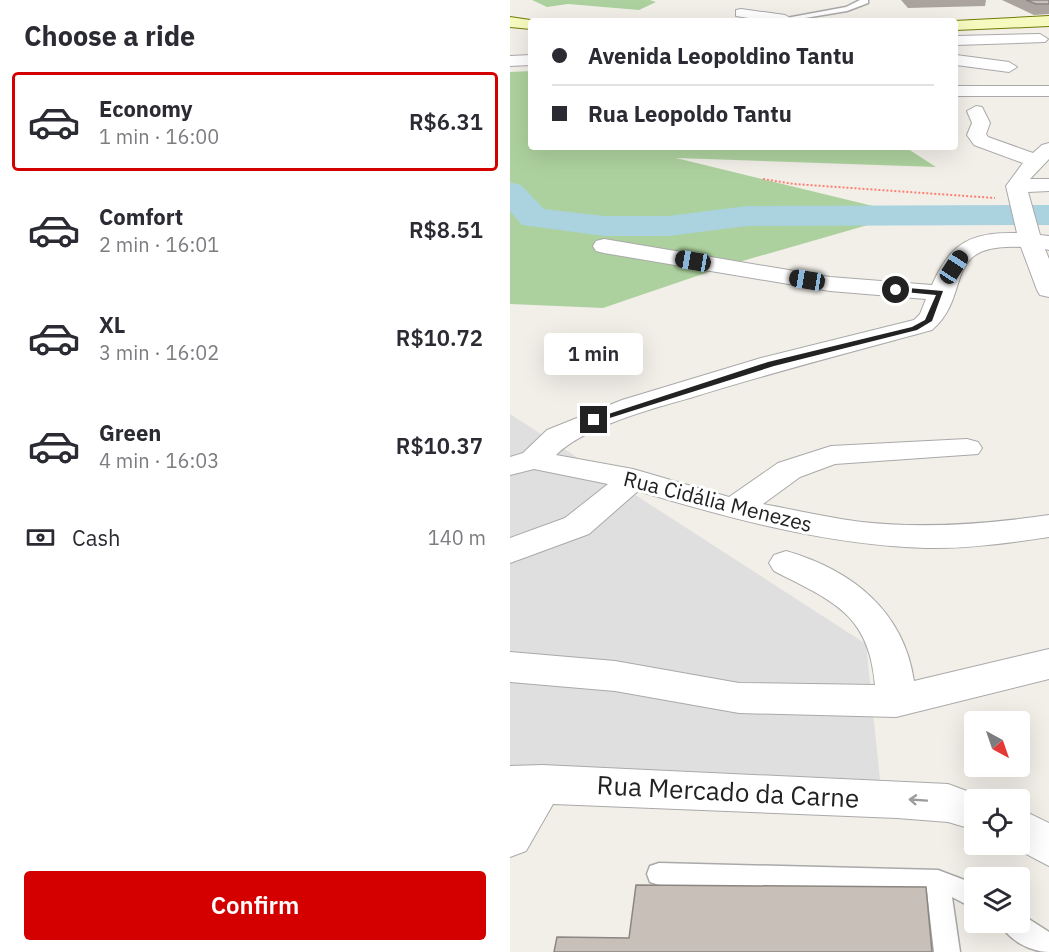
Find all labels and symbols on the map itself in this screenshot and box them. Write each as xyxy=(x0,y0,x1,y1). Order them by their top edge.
car xyxy=(937,247,971,287)
car xyxy=(674,249,712,273)
car xyxy=(788,268,826,292)
route start xyxy=(882,276,909,303)
callout: 1 min xyxy=(544,333,644,375)
route end xyxy=(580,406,607,433)
street label: Rua Cidália Menezes xyxy=(621,464,815,538)
north arrow xyxy=(964,711,1030,777)
street label: Rua Mercado da Carne xyxy=(596,767,860,815)
one-way arrow xyxy=(908,795,928,806)

